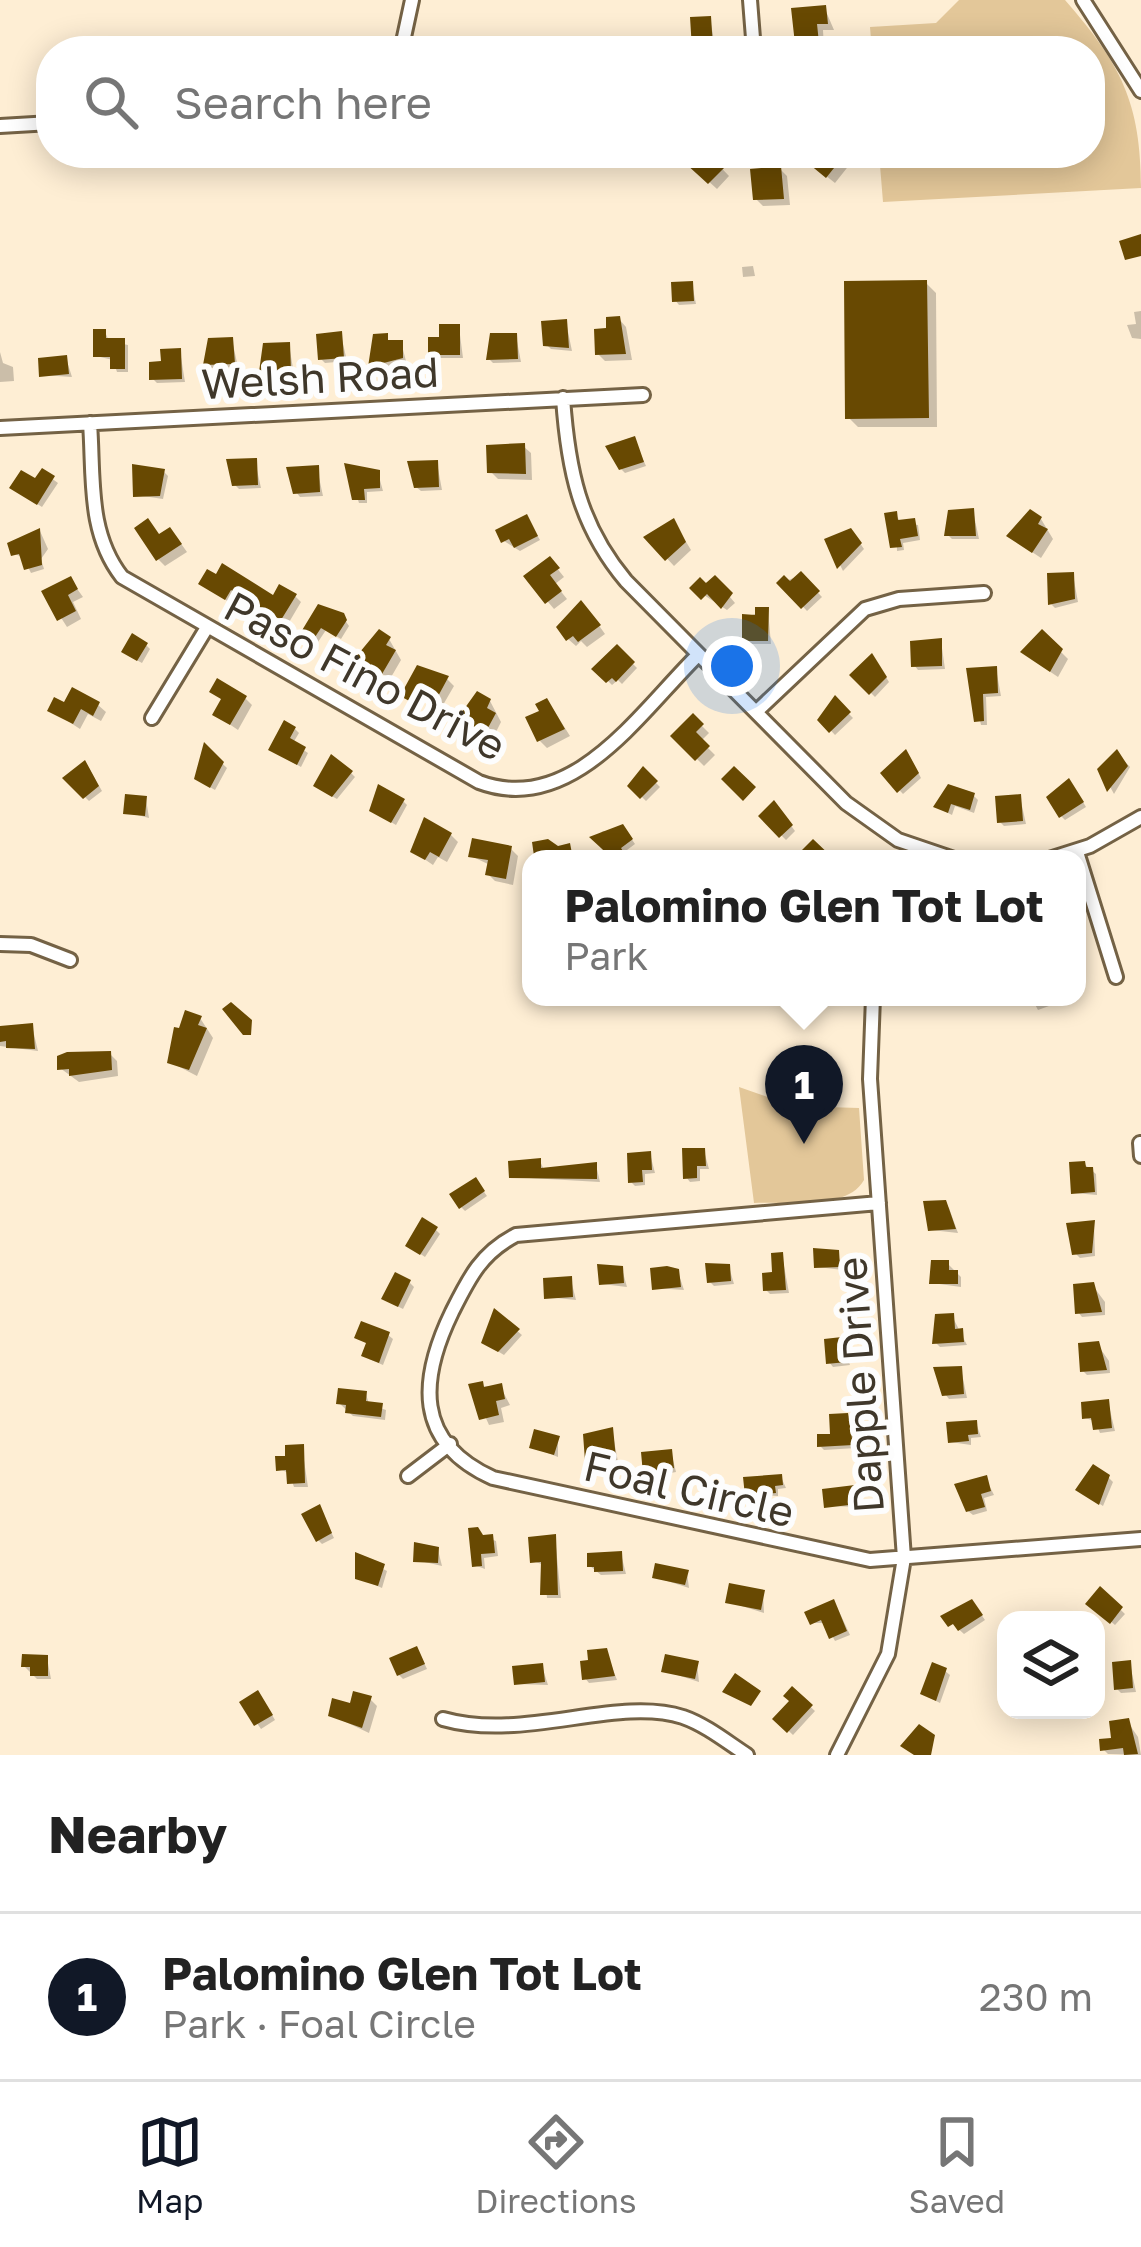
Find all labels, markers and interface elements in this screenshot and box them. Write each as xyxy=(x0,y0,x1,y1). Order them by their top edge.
search box xyxy=(36,36,1105,168)
icon: search xyxy=(78,69,144,135)
text: Search here xyxy=(174,75,432,129)
street label: Welsh Road xyxy=(200,346,440,408)
street label: Paso Fino Drive xyxy=(217,580,514,770)
your location xyxy=(702,636,762,696)
popup xyxy=(522,850,1086,1006)
text: Palomino Glen Tot Lot xyxy=(564,878,1044,932)
text: Park xyxy=(564,932,649,979)
pin: 1 xyxy=(765,1045,843,1144)
street label: Dapple Drive xyxy=(825,1255,893,1515)
street label: Foal Circle xyxy=(580,1440,799,1536)
map controls xyxy=(997,1611,1105,1719)
button: layers xyxy=(997,1611,1105,1719)
text: Nearby xyxy=(48,1803,227,1864)
text: Palomino Glen Tot Lot xyxy=(162,1946,642,2000)
text: 1 xyxy=(77,1973,97,2020)
text: 230 m xyxy=(979,1973,1093,2020)
text: Park · Foal Circle xyxy=(162,2000,476,2047)
tab: Map xyxy=(136,2109,203,2220)
tab: Directions xyxy=(475,2109,637,2220)
tab: Saved xyxy=(909,2109,1005,2220)

